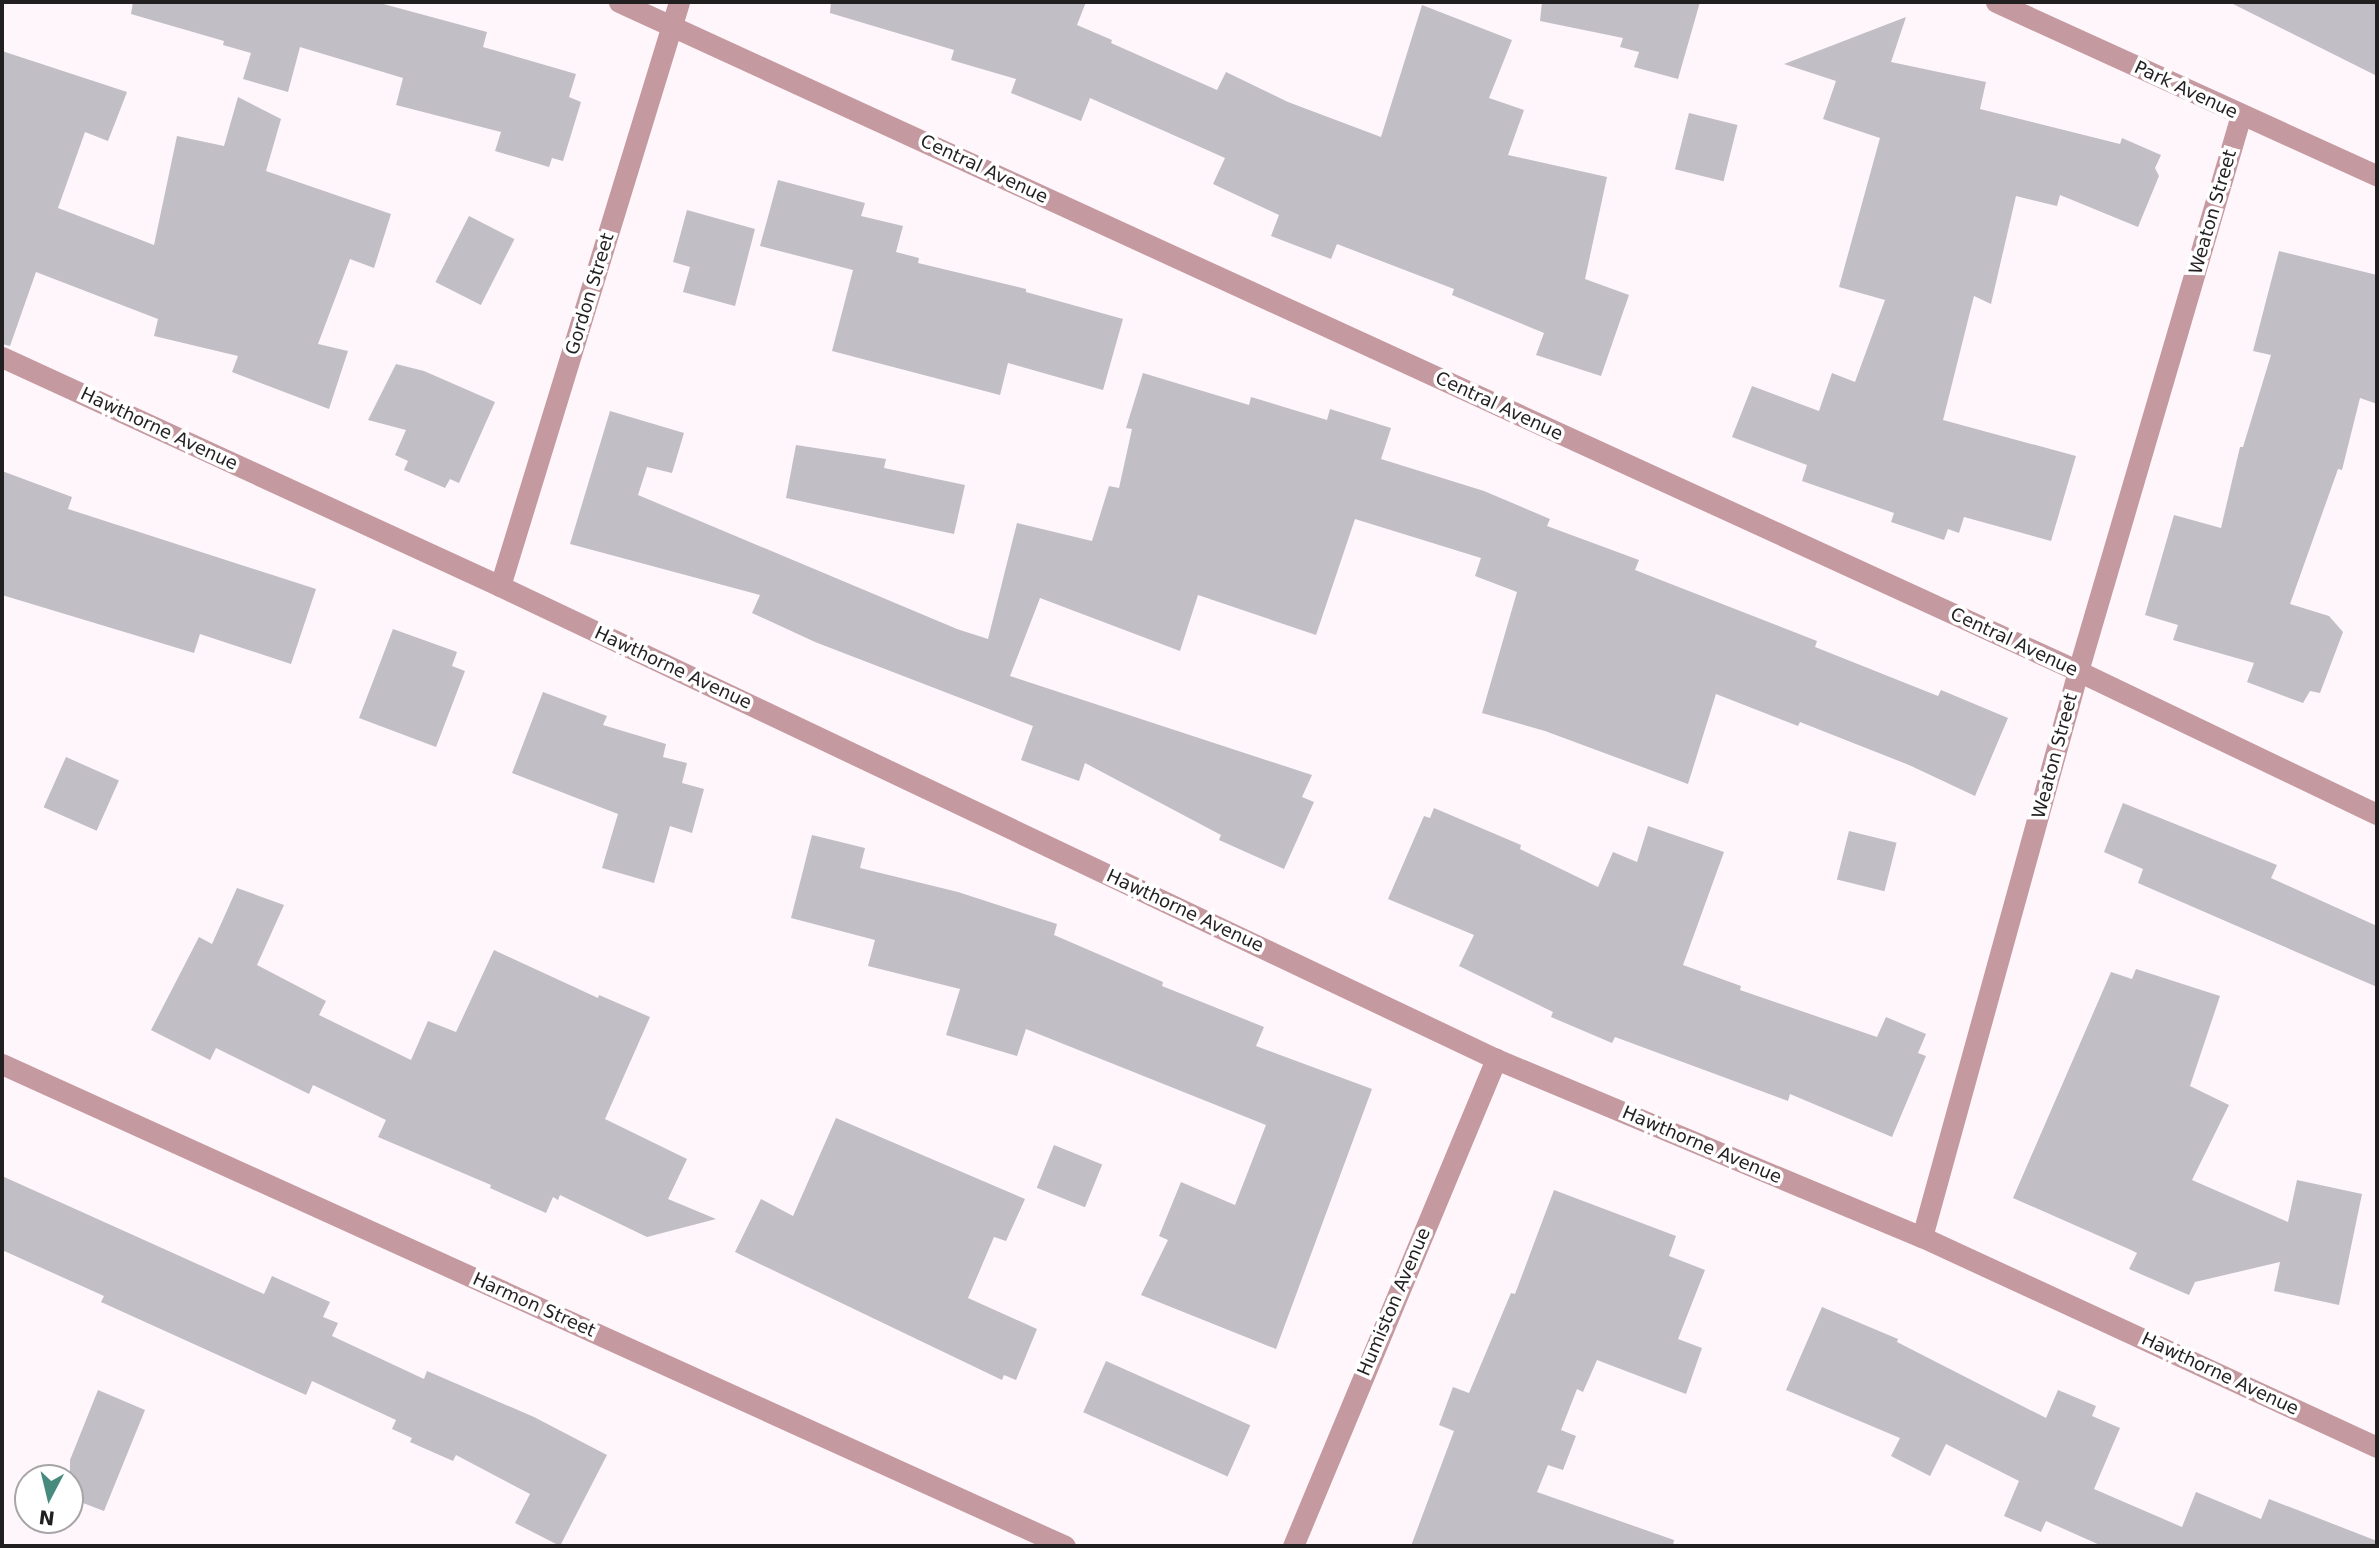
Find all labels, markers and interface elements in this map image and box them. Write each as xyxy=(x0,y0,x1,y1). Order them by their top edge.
street label: Park Avenue xyxy=(2131,57,2241,123)
street label: Central Avenue xyxy=(917,130,1051,208)
street label: Weaton Street xyxy=(2185,147,2241,277)
street label: Gordon Street xyxy=(561,230,619,358)
street label: Central Avenue xyxy=(1432,367,1566,445)
street label: Hawthorne Avenue xyxy=(77,383,241,475)
street label: Central Avenue xyxy=(1947,603,2081,681)
street label: Hawthorne Avenue xyxy=(591,622,755,714)
street label: Weaton Street xyxy=(2028,691,2082,821)
street label: Hawthorne Avenue xyxy=(1103,865,1267,957)
street label: Hawthorne Avenue xyxy=(1619,1102,1785,1188)
street label: Humiston Avenue xyxy=(1353,1225,1435,1379)
street label: Harmon Street xyxy=(469,1268,599,1342)
street label: Hawthorne Avenue xyxy=(2138,1328,2302,1420)
north arrow xyxy=(14,1464,84,1534)
text: N xyxy=(37,1506,56,1530)

